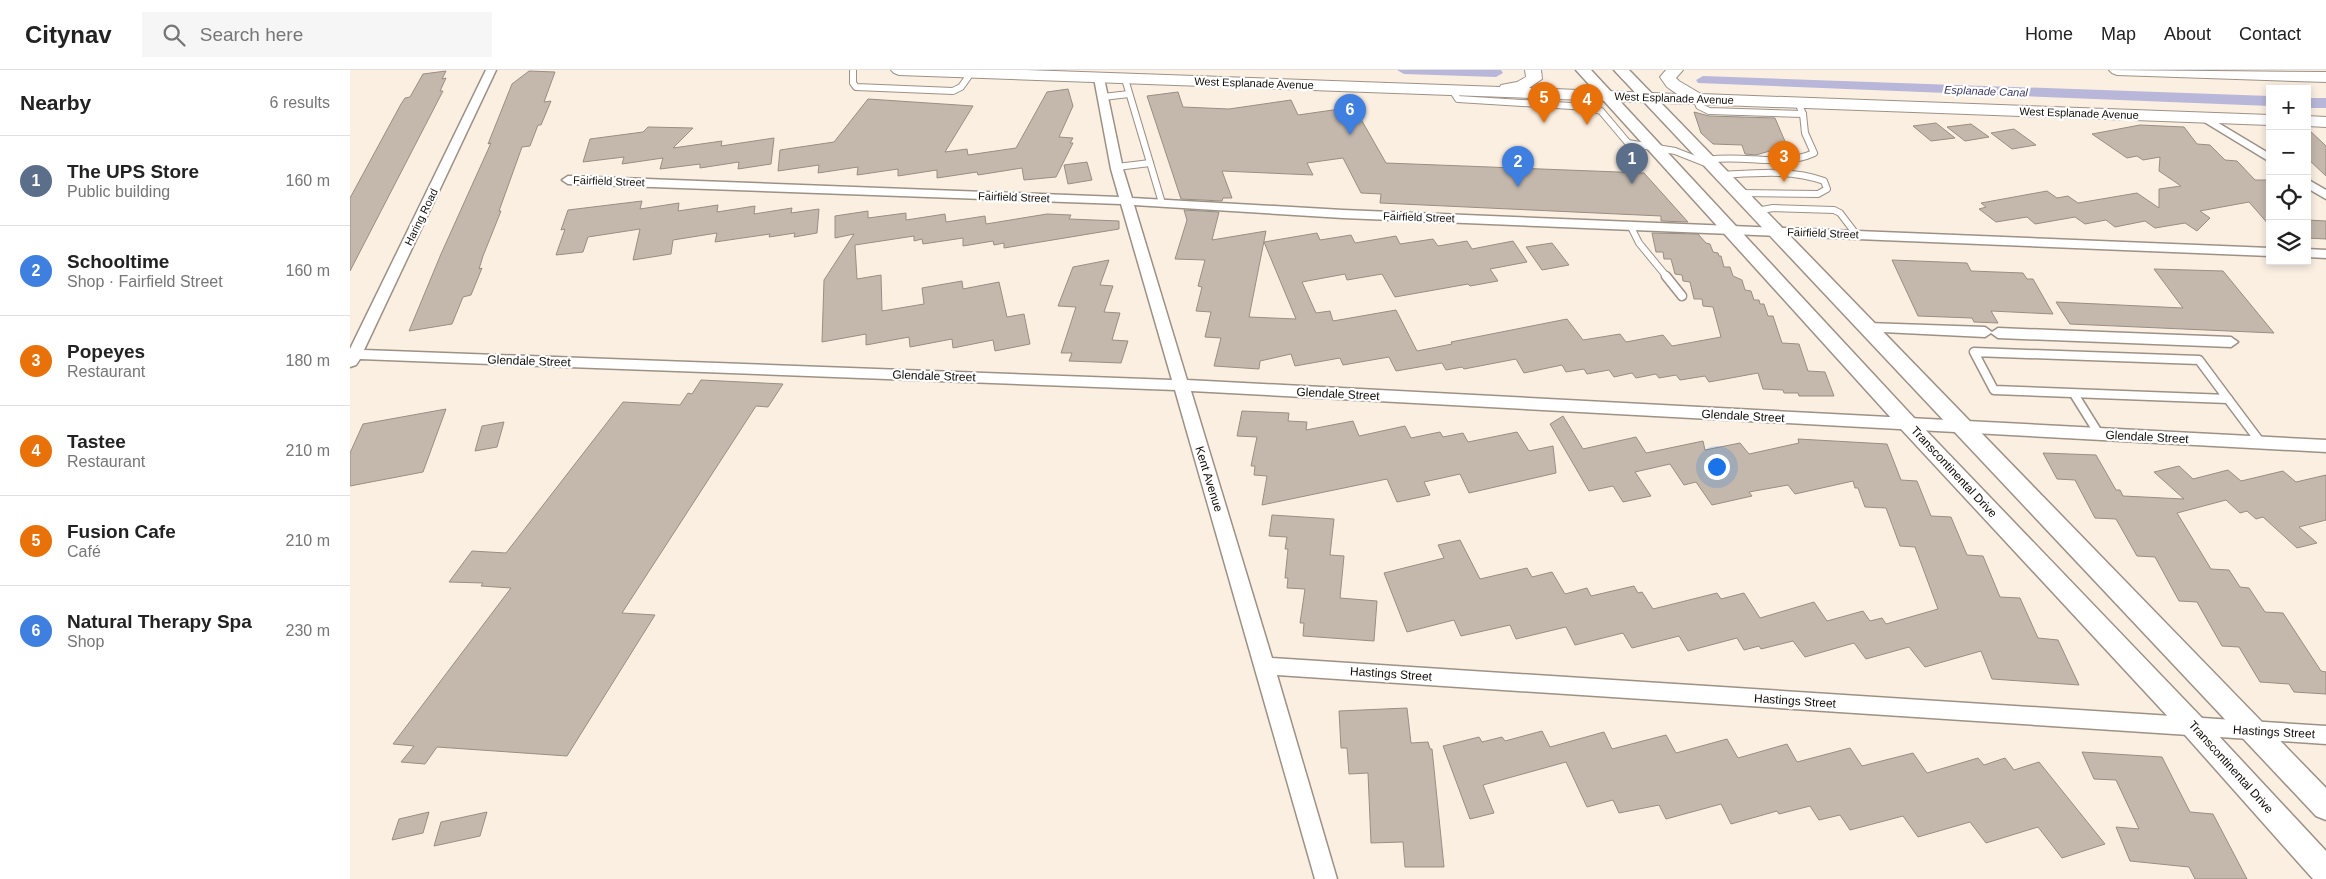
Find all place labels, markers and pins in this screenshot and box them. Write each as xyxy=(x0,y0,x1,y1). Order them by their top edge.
pin: 5 xyxy=(1528,82,1560,123)
pin: 4 xyxy=(1571,84,1603,125)
pin: 6 xyxy=(1334,94,1366,135)
pin: 3 xyxy=(1768,141,1800,182)
pin: 1 xyxy=(1616,143,1648,184)
pin: 2 xyxy=(1502,146,1534,187)

